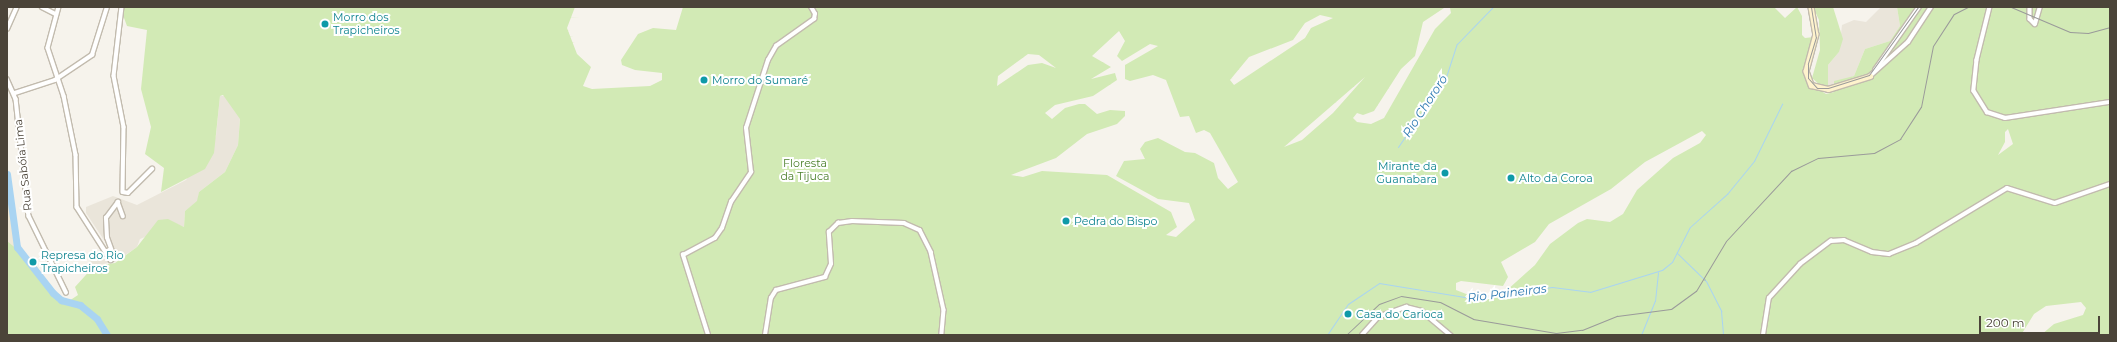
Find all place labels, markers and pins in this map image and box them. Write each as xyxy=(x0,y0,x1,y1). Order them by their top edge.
place label: Morro dos Trapicheiros xyxy=(333,11,400,37)
marker: Morro dos Trapicheiros xyxy=(320,19,330,29)
place label: Morro do Sumaré xyxy=(712,73,808,87)
marker: Morro do Sumaré xyxy=(699,75,709,85)
place label: Mirante da Guanabara xyxy=(1376,160,1437,186)
marker: Mirante da Guanabara xyxy=(1440,168,1450,178)
place label: Alto da Coroa xyxy=(1519,171,1593,185)
marker: Alto da Coroa xyxy=(1506,173,1516,183)
place label: Pedra do Bispo xyxy=(1074,214,1157,228)
marker: Pedra do Bispo xyxy=(1061,216,1071,226)
place label: Represa do Rio Trapicheiros xyxy=(41,249,124,275)
marker: Represa do Rio Trapicheiros xyxy=(28,257,38,267)
place label: Casa do Carioca xyxy=(1356,307,1443,321)
marker: Casa do Carioca xyxy=(1343,309,1353,319)

